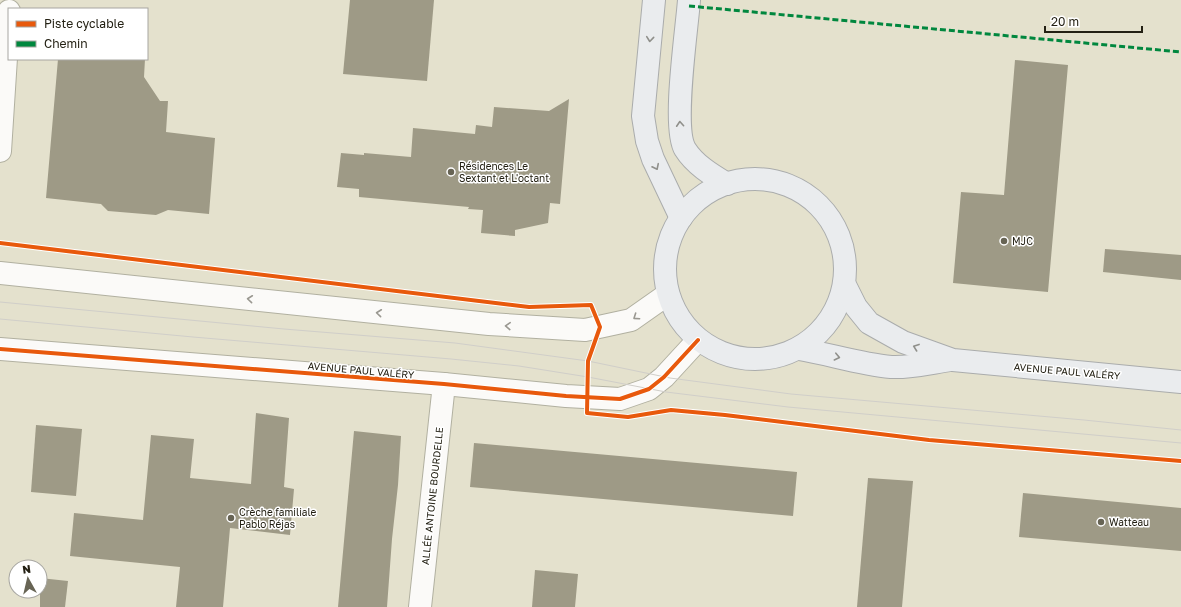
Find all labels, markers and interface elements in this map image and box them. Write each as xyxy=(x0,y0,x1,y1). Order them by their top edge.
legend xyxy=(8,8,148,60)
scale bar xyxy=(1045,8,1142,34)
text: 20 m xyxy=(1051,14,1079,29)
text: Piste cyclable xyxy=(44,16,124,31)
text: Chemin xyxy=(44,36,88,51)
one-way arrow xyxy=(646,36,655,42)
one-way arrow xyxy=(676,121,685,127)
place label: Résidences Le Sextant et L'octant xyxy=(459,160,549,184)
one-way arrow xyxy=(651,162,659,170)
marker: Résidences Le Sextant et L'octant xyxy=(446,167,456,177)
place label: MJC xyxy=(1012,235,1033,247)
marker: MJC xyxy=(999,236,1009,246)
one-way arrow xyxy=(247,295,253,304)
one-way arrow xyxy=(376,309,382,318)
one-way arrow xyxy=(633,312,640,319)
one-way arrow xyxy=(505,321,511,330)
one-way arrow xyxy=(913,343,920,351)
one-way arrow xyxy=(834,352,840,360)
street label: AVENUE PAUL VALÉRY xyxy=(307,359,415,381)
street label: AVENUE PAUL VALÉRY xyxy=(1013,360,1121,382)
street label: ALLÉE ANTOINE BOURDELLE xyxy=(419,426,445,566)
place label: Crèche familiale Pablo Réjas xyxy=(239,506,317,530)
marker: Crèche familiale Pablo Réjas xyxy=(226,513,236,523)
place label: Watteau xyxy=(1109,516,1149,528)
marker: Watteau xyxy=(1096,517,1106,527)
north arrow xyxy=(8,559,48,599)
text: N xyxy=(21,562,32,576)

